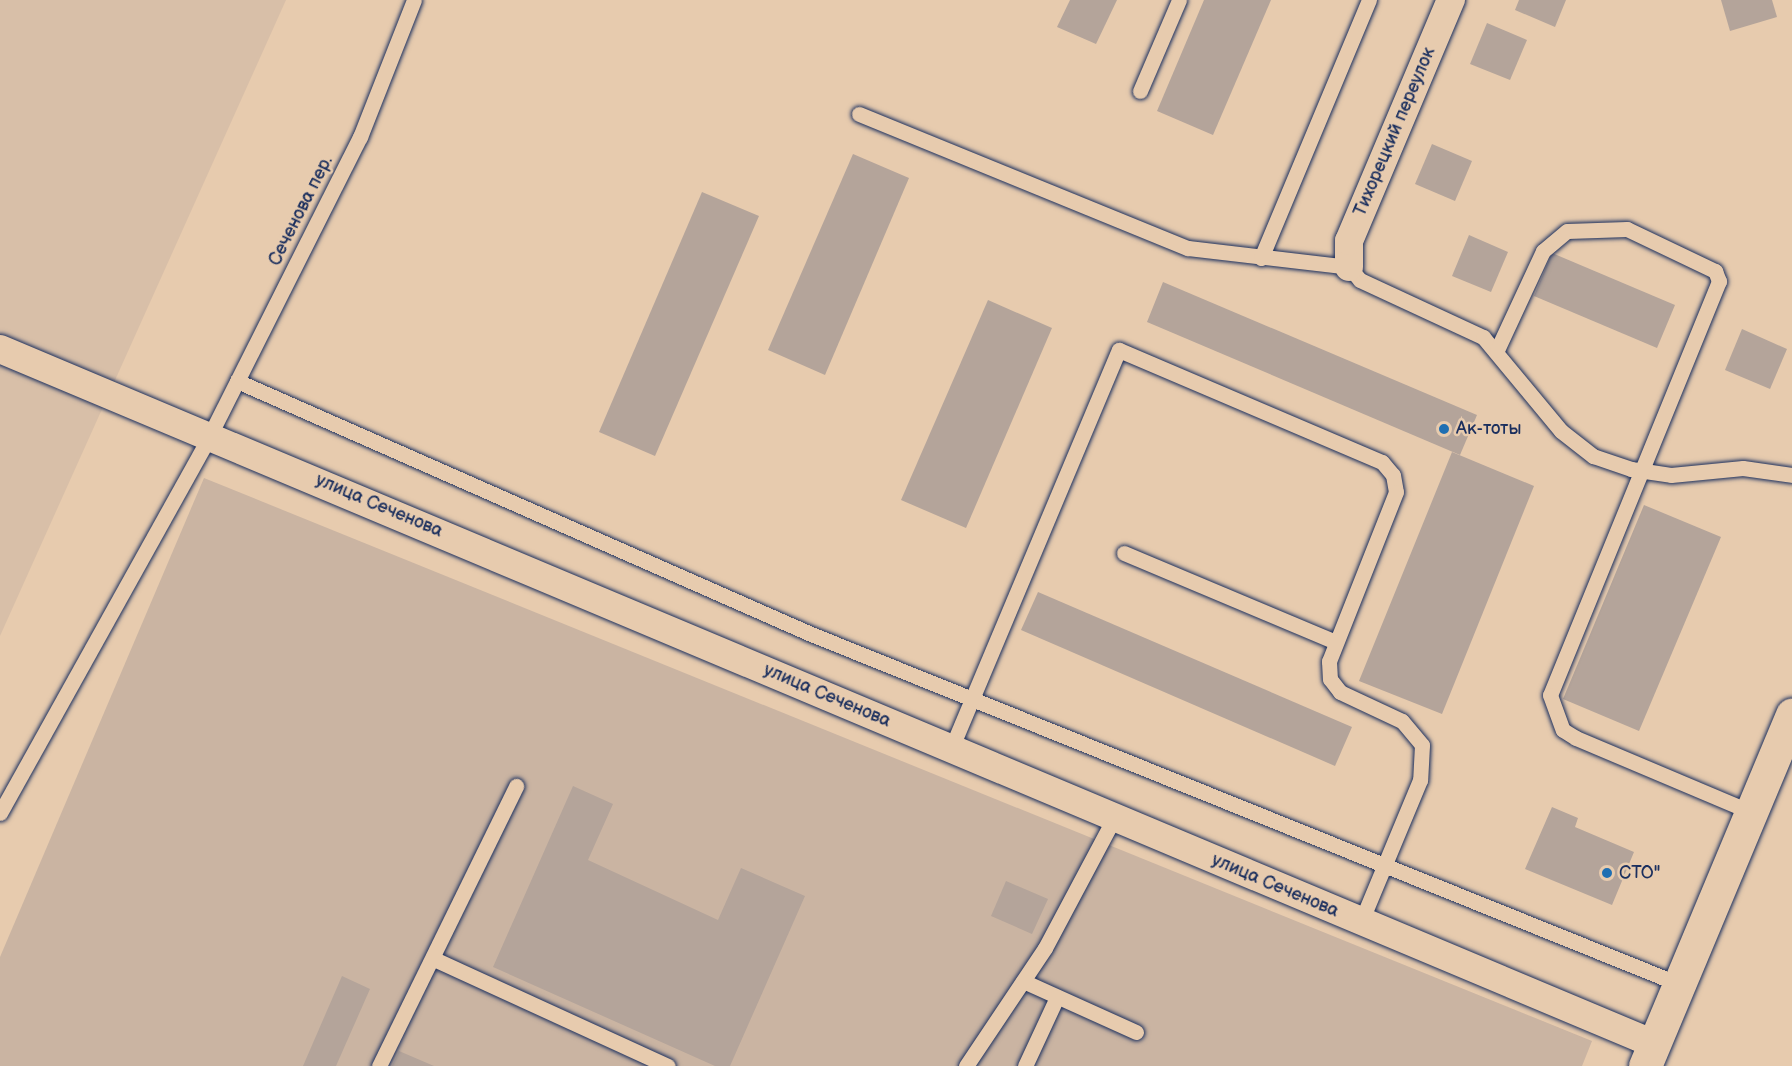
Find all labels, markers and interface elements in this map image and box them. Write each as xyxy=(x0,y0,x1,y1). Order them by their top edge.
street label: Тихорецкий переулок xyxy=(1350,44,1440,220)
street label: Сеченова пер. xyxy=(264,153,338,269)
place label: Ак-тоты xyxy=(1456,418,1521,440)
marker: Ак-тоты xyxy=(1437,422,1451,436)
street label: улица Сеченова xyxy=(312,470,446,542)
street label: улица Сеченова xyxy=(760,660,894,732)
street label: улица Сеченова xyxy=(1208,850,1342,922)
place label: СТО" xyxy=(1619,862,1660,884)
marker: СТО" xyxy=(1600,866,1614,880)

